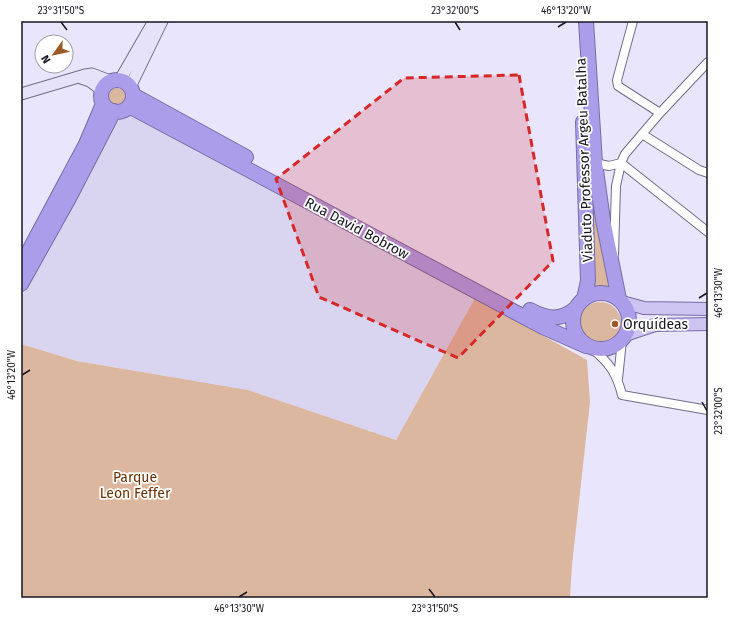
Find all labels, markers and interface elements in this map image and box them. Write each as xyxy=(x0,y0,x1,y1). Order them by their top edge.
text: 23°31'50"S xyxy=(38,5,85,17)
text: 23°32'00"S xyxy=(431,5,479,17)
text: 46°13'20"W xyxy=(541,5,592,17)
north arrow xyxy=(34,34,74,74)
text: N xyxy=(39,53,53,66)
street label: Viaduto Professor Argeu Batalha xyxy=(572,58,597,262)
street label: Rua David Bobrow xyxy=(302,194,412,263)
text: 46°13'30"W xyxy=(713,267,725,318)
place label: Orquídeas xyxy=(623,316,688,333)
marker: Orquídeas xyxy=(610,319,620,329)
text: 46°13'20"W xyxy=(6,349,18,400)
text: 23°32'00"S xyxy=(713,387,725,435)
park label: Parque Leon Feffer xyxy=(100,469,171,502)
text: 46°13'30"W xyxy=(214,603,265,615)
text: 23°31'50"S xyxy=(412,603,459,615)

